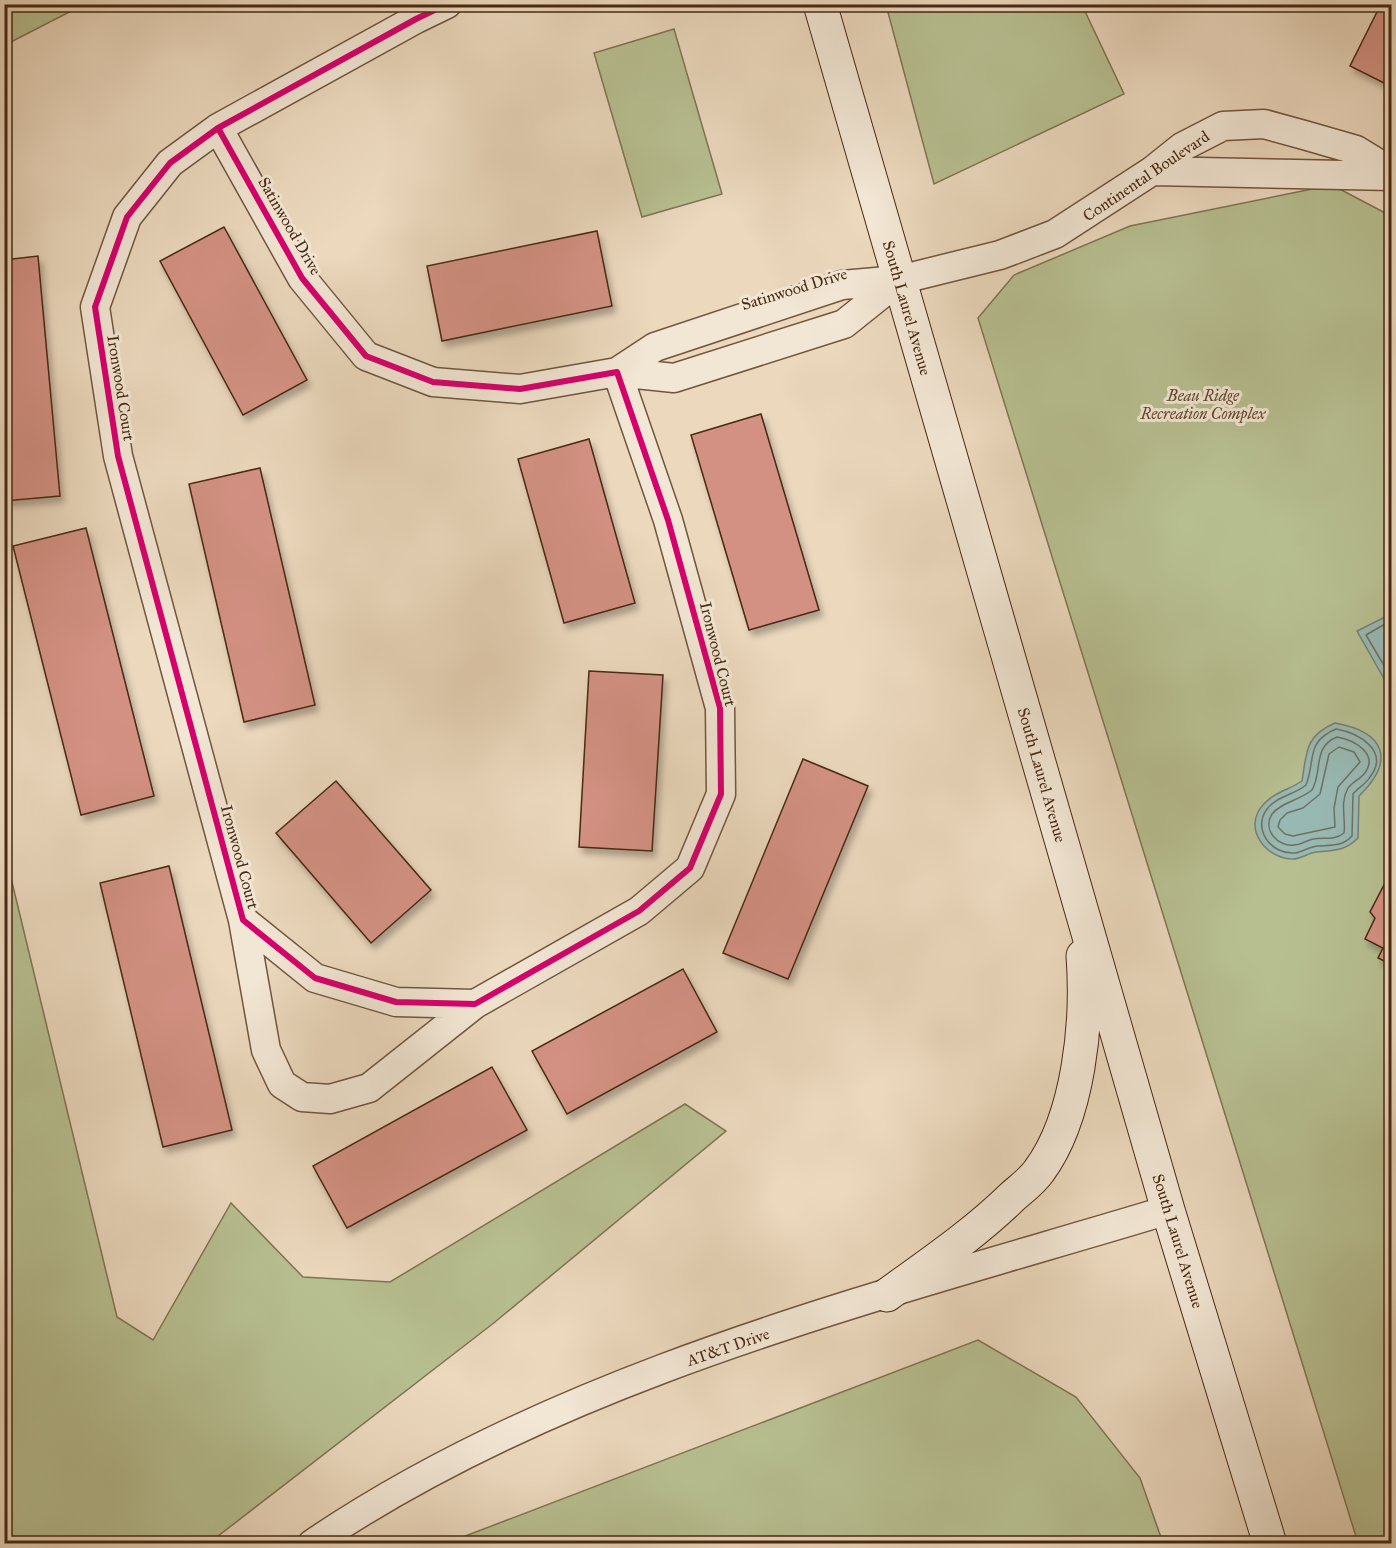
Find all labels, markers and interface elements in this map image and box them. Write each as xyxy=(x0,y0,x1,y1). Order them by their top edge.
street label: Continental Boulevard xyxy=(1079,127,1213,225)
street label: Satinwood Drive xyxy=(254,174,326,279)
street label: South Laurel Avenue xyxy=(879,238,935,378)
street label: Satinwood Drive xyxy=(739,264,850,314)
street label: Ironwood Court xyxy=(103,334,139,443)
park label: Beau Ridge Recreation Complex xyxy=(1139,386,1267,424)
street label: Ironwood Court xyxy=(696,600,740,709)
street label: South Laurel Avenue xyxy=(1014,705,1070,845)
street label: Ironwood Court xyxy=(217,803,263,911)
street label: South Laurel Avenue xyxy=(1149,1172,1208,1311)
street label: AT&T Drive xyxy=(683,1324,772,1370)

